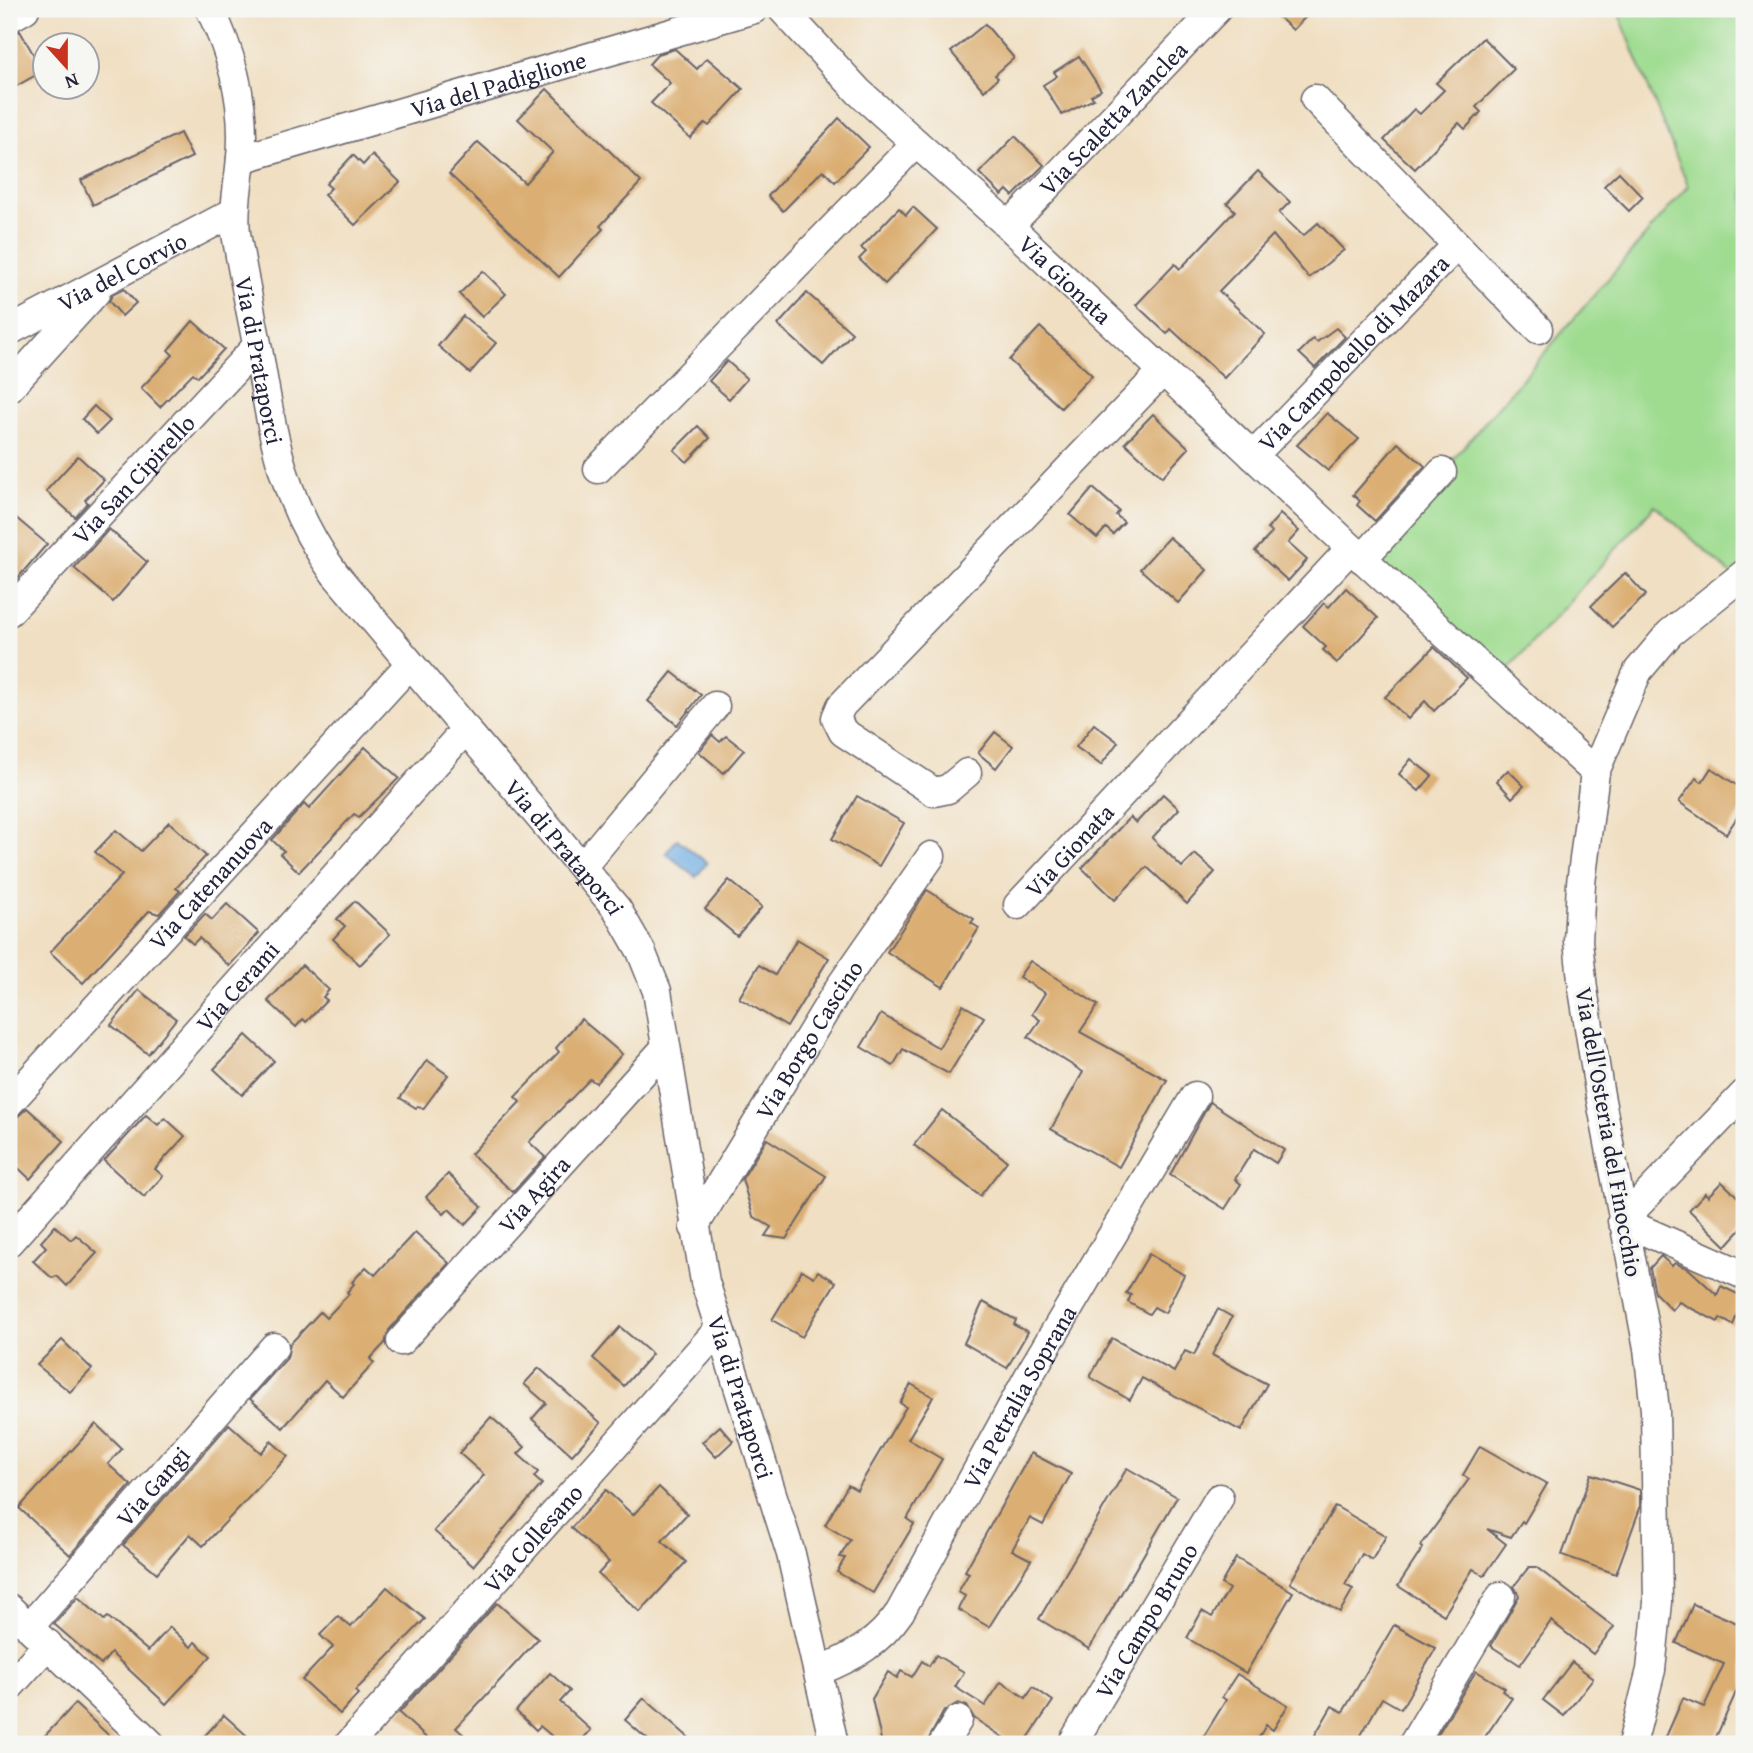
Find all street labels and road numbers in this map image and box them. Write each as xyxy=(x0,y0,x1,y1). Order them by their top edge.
street label: Via Scaletta Zanclea xyxy=(1030,32,1196,203)
street label: Via del Padiglione xyxy=(406,42,590,126)
street label: Via del Corvio xyxy=(51,223,193,320)
street label: Via Gionata xyxy=(1011,226,1121,332)
street label: Via Campobello di Mazara xyxy=(1250,246,1457,459)
street label: Via di Prataporci xyxy=(227,274,293,448)
street label: Via San Cipirello xyxy=(63,406,203,552)
street label: Via di Prataporci xyxy=(497,771,634,921)
street label: Via Gionata xyxy=(1016,795,1122,905)
street label: Via Catenanuova xyxy=(140,808,280,957)
street label: Via Cerami xyxy=(187,933,287,1039)
street label: Via Borgo Cascino xyxy=(746,952,871,1126)
street label: Via dell'Osteria del Finocchio xyxy=(1566,984,1652,1280)
street label: Via Agira xyxy=(489,1147,578,1240)
street label: Via Petralia Soprana xyxy=(953,1298,1085,1495)
street label: Via di Prataporci xyxy=(699,1311,784,1484)
street label: Via Gangi xyxy=(107,1438,198,1534)
street label: Via Collesano xyxy=(474,1476,591,1600)
street label: Via Campo Bruno xyxy=(1086,1536,1206,1705)

